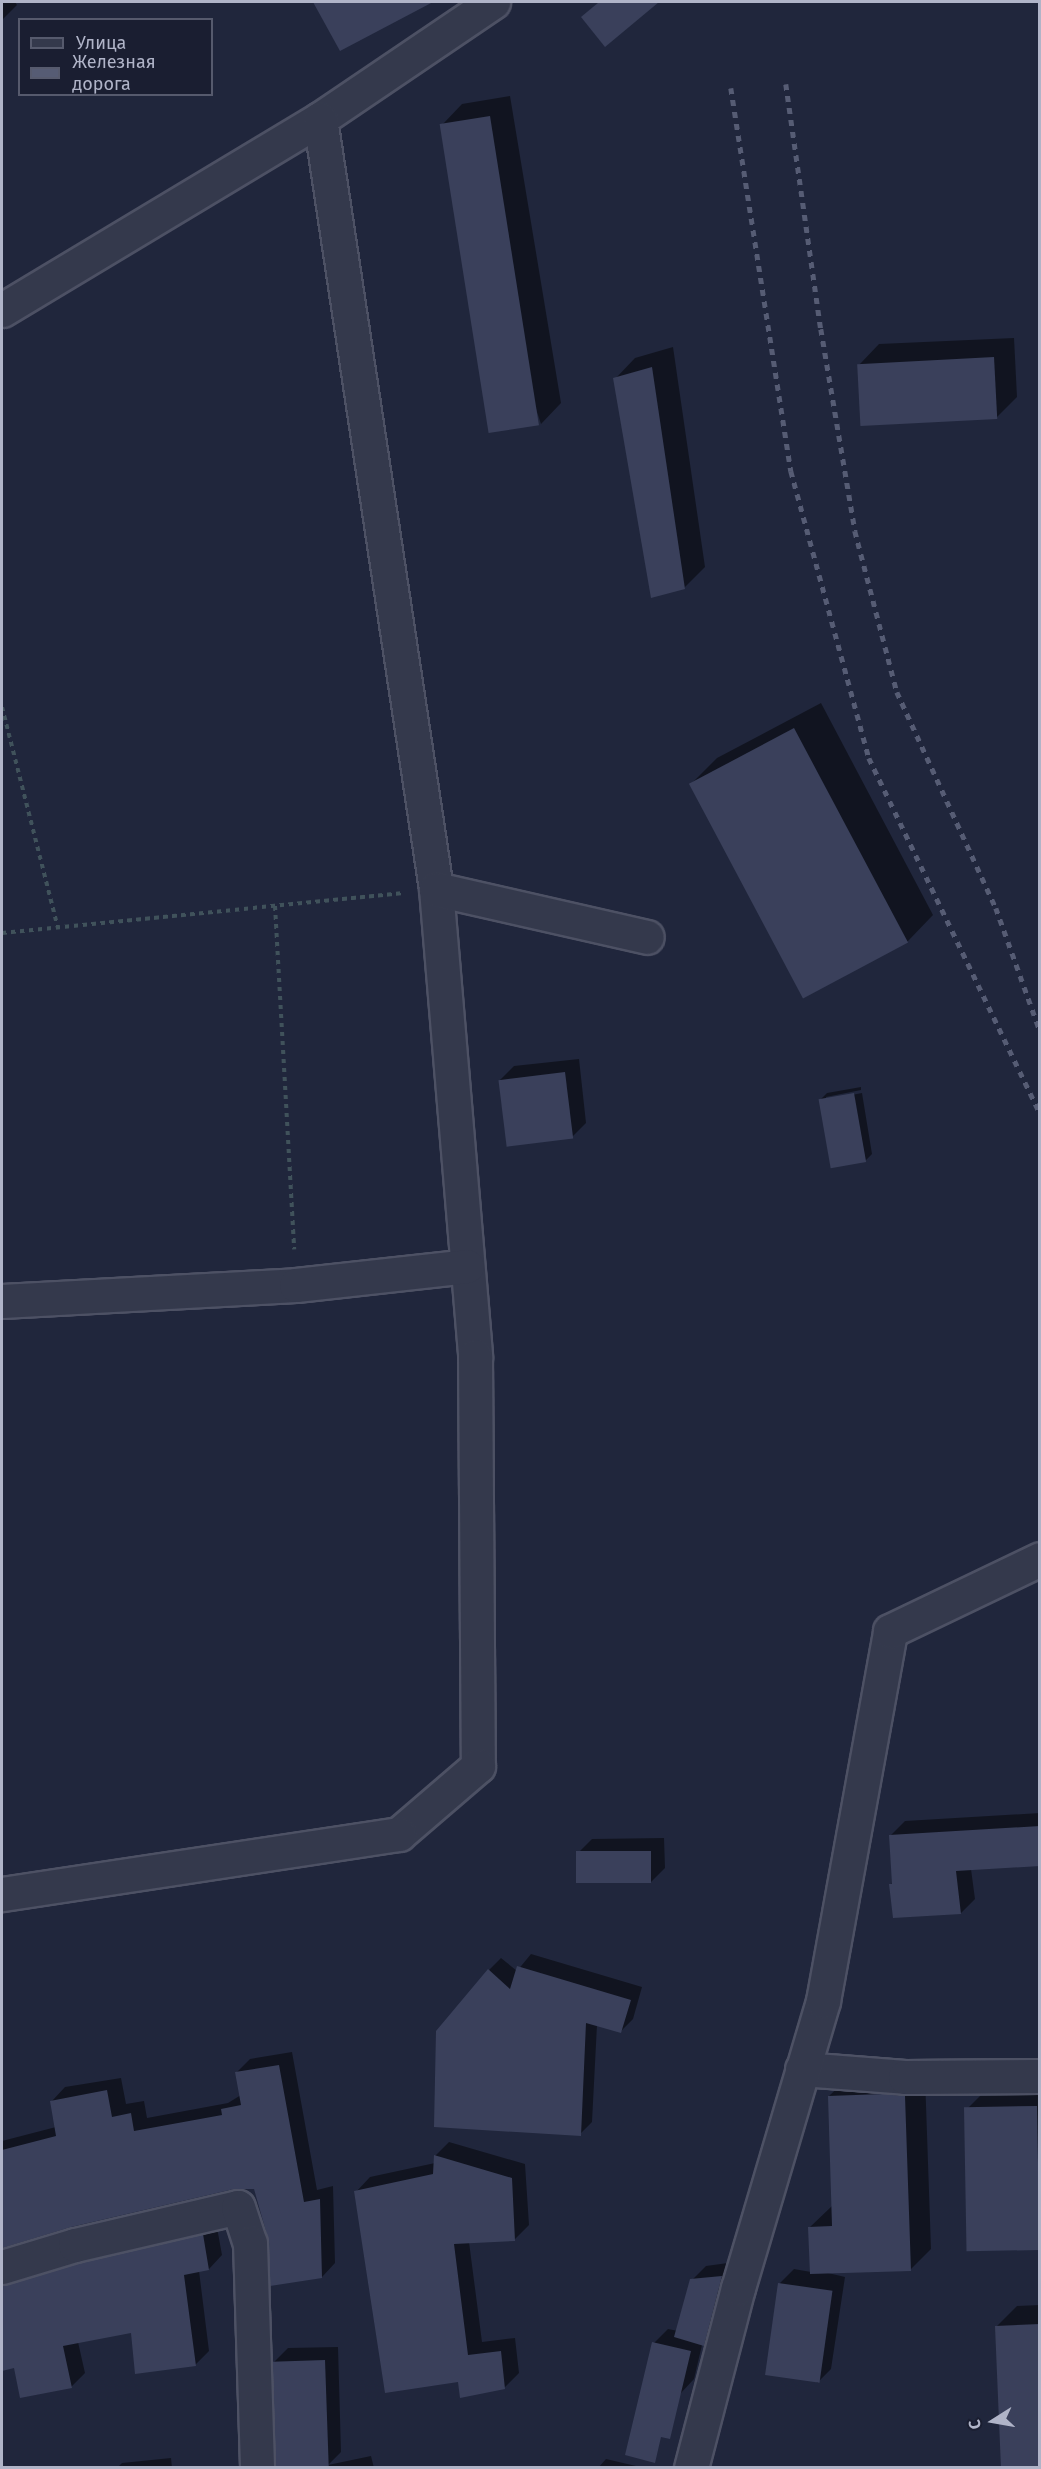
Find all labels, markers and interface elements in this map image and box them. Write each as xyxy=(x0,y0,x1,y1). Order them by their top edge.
legend xyxy=(18,18,213,96)
text: Улица xyxy=(76,32,126,54)
text: Железная дорога xyxy=(72,51,156,95)
north arrow xyxy=(963,2391,1023,2451)
text: С xyxy=(965,2418,985,2431)

